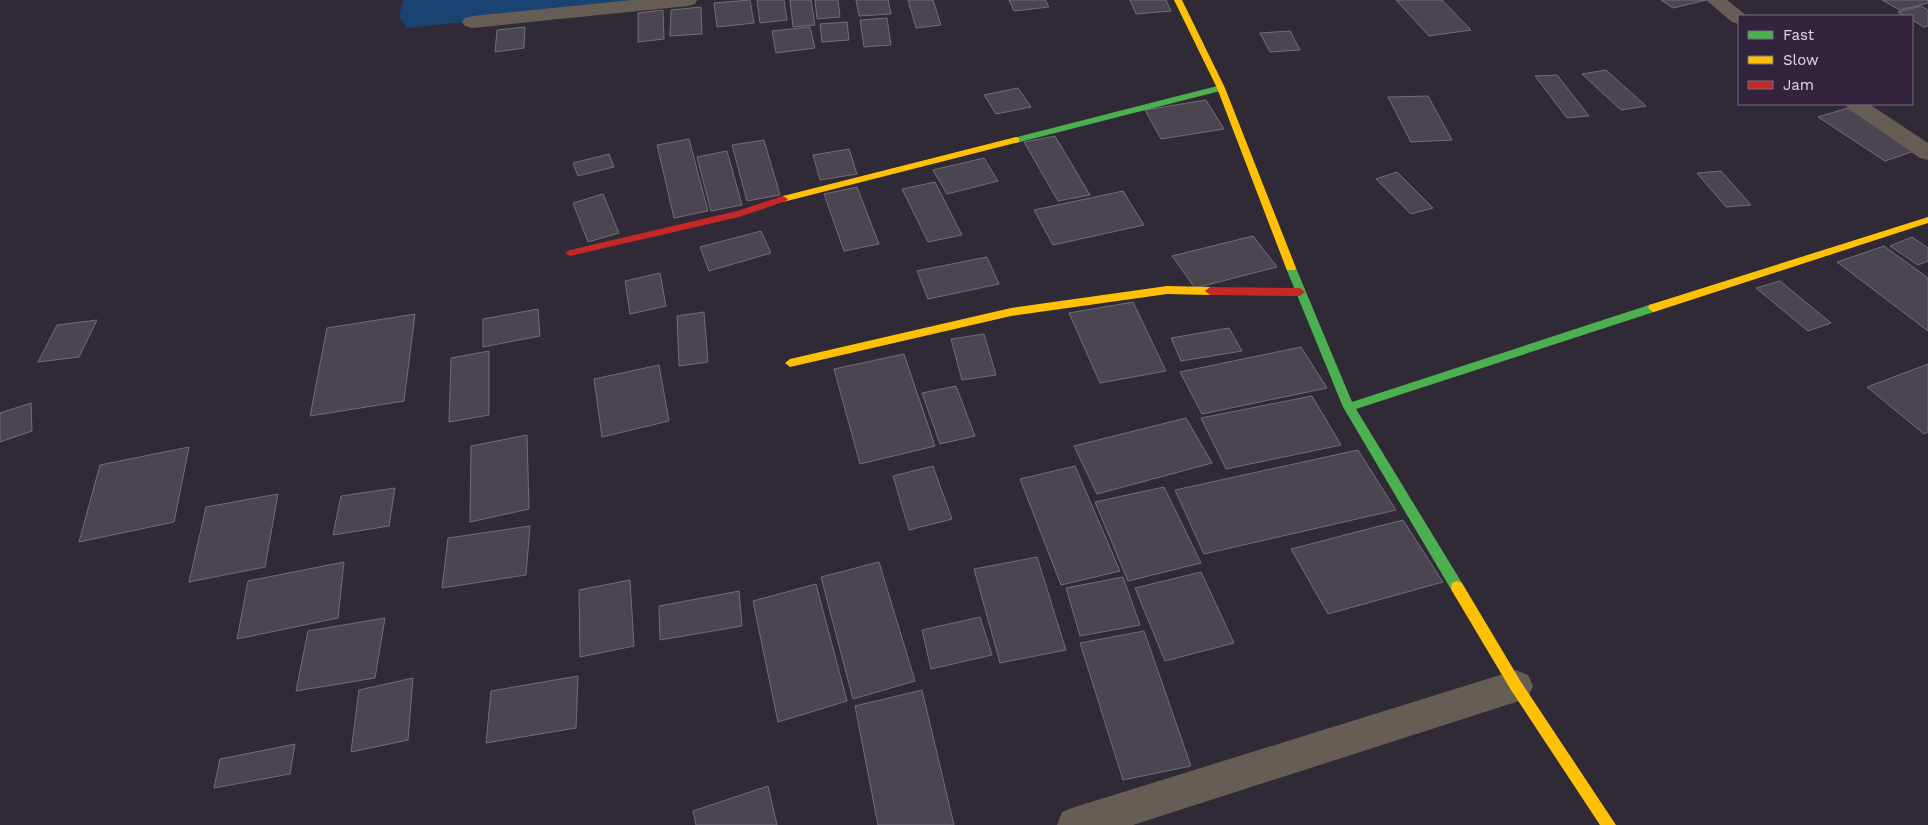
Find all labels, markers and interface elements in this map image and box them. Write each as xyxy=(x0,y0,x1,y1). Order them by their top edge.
legend xyxy=(1738,15,1913,105)
text: Fast xyxy=(1783,26,1815,44)
text: Slow xyxy=(1783,51,1819,69)
text: Jam xyxy=(1783,76,1814,94)

